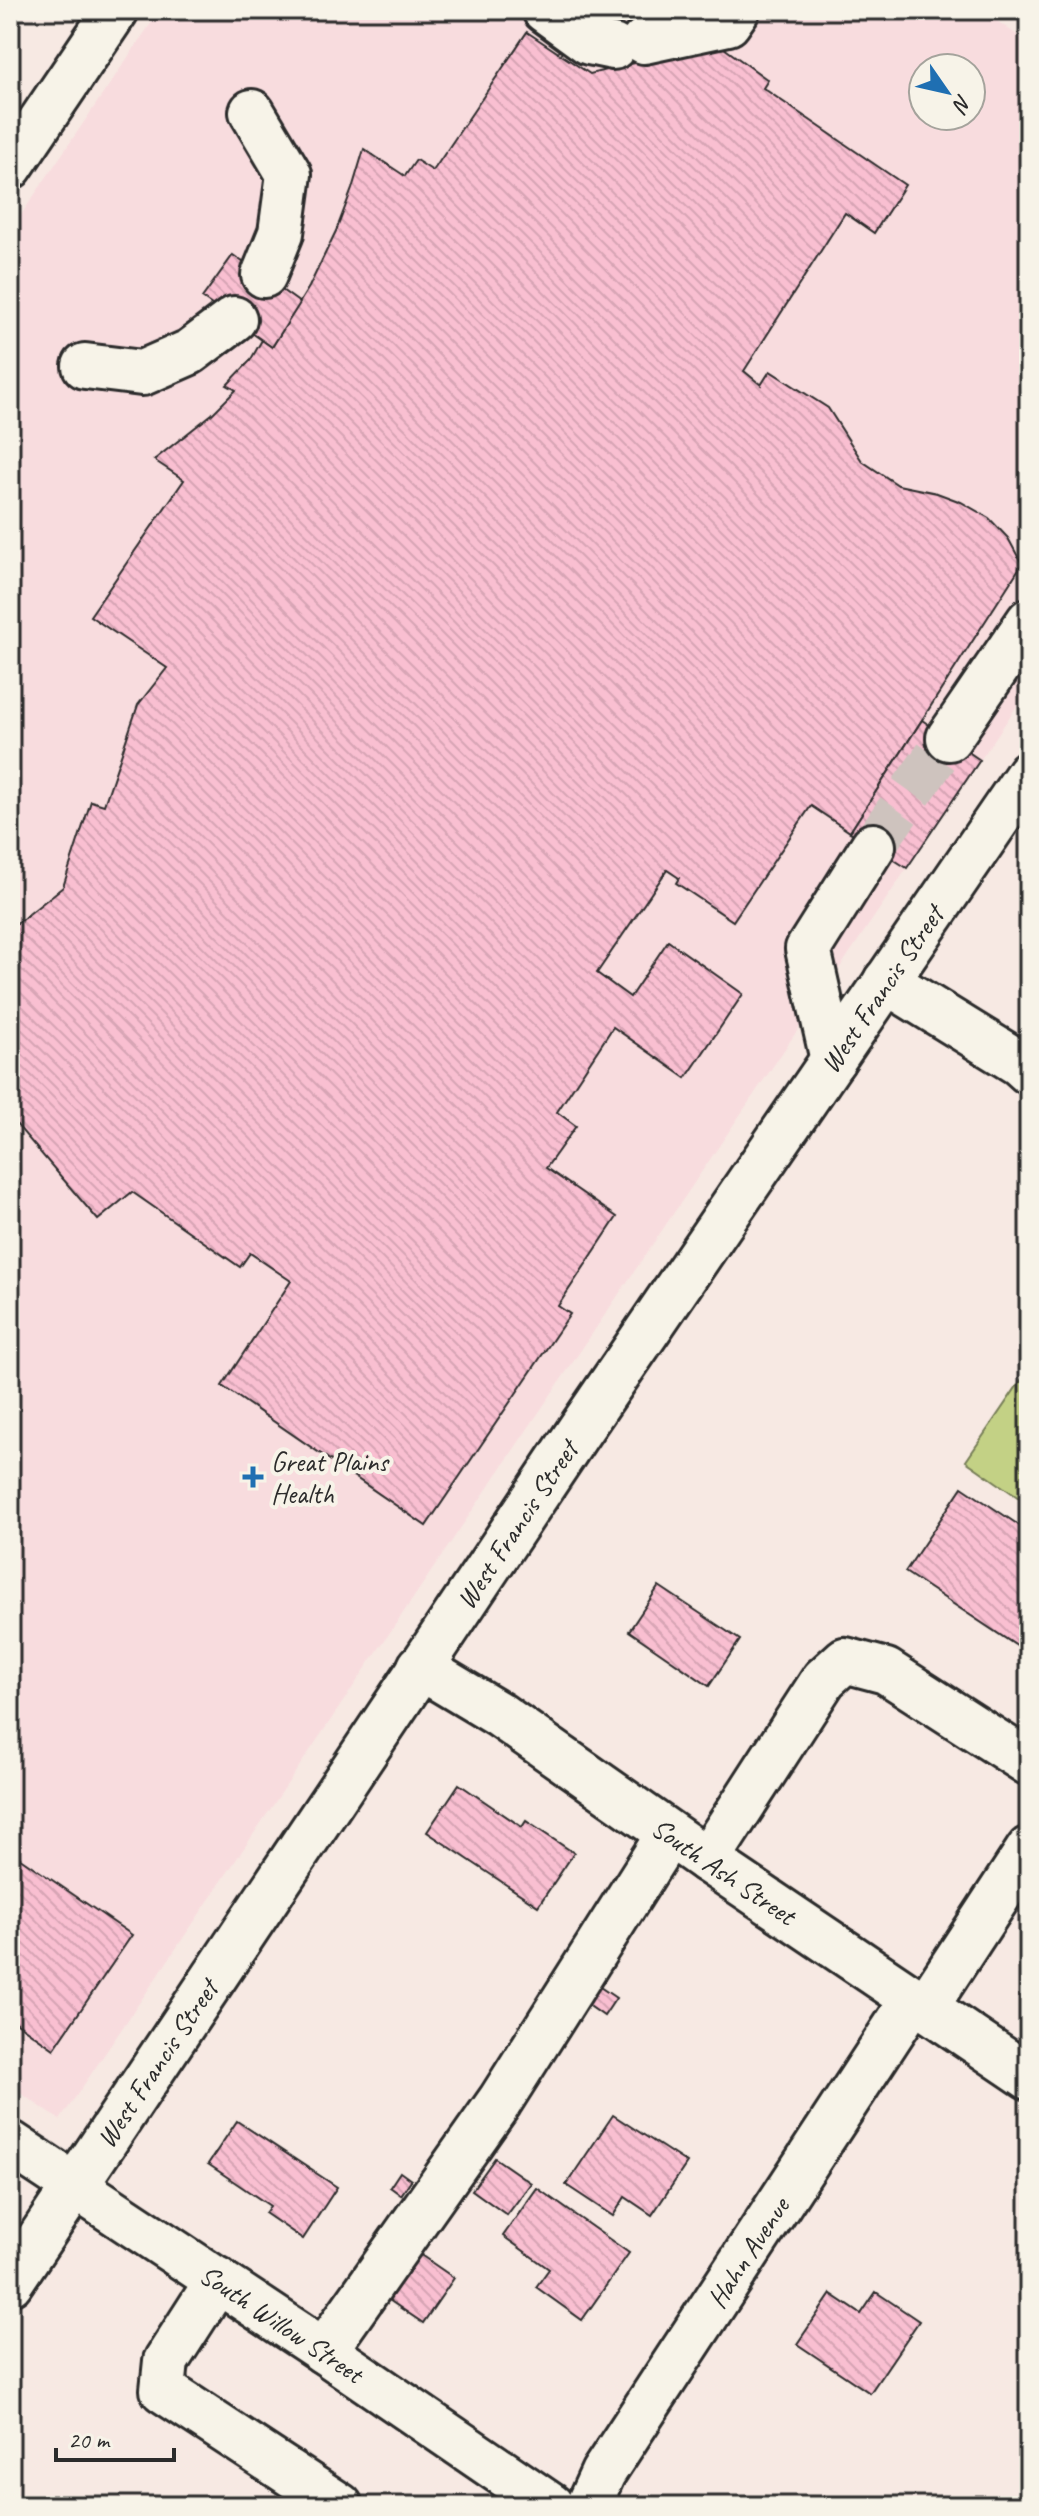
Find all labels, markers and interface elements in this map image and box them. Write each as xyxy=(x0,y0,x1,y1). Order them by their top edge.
north arrow xyxy=(907,52,987,132)
text: N xyxy=(945,89,978,119)
street label: West Francis Street xyxy=(812,896,953,1079)
street label: West Francis Street xyxy=(448,1431,588,1615)
place label: Great Plains Health xyxy=(271,1444,390,1511)
marker: Great Plains Health xyxy=(242,1466,264,1488)
street label: South Ash Street xyxy=(645,1810,804,1934)
street label: West Francis Street xyxy=(89,1970,228,2154)
street label: Hahn Avenue xyxy=(699,2189,798,2315)
street label: South Willow Street xyxy=(193,2257,372,2392)
scale bar xyxy=(56,2412,174,2462)
text: 20 m xyxy=(68,2425,111,2455)

